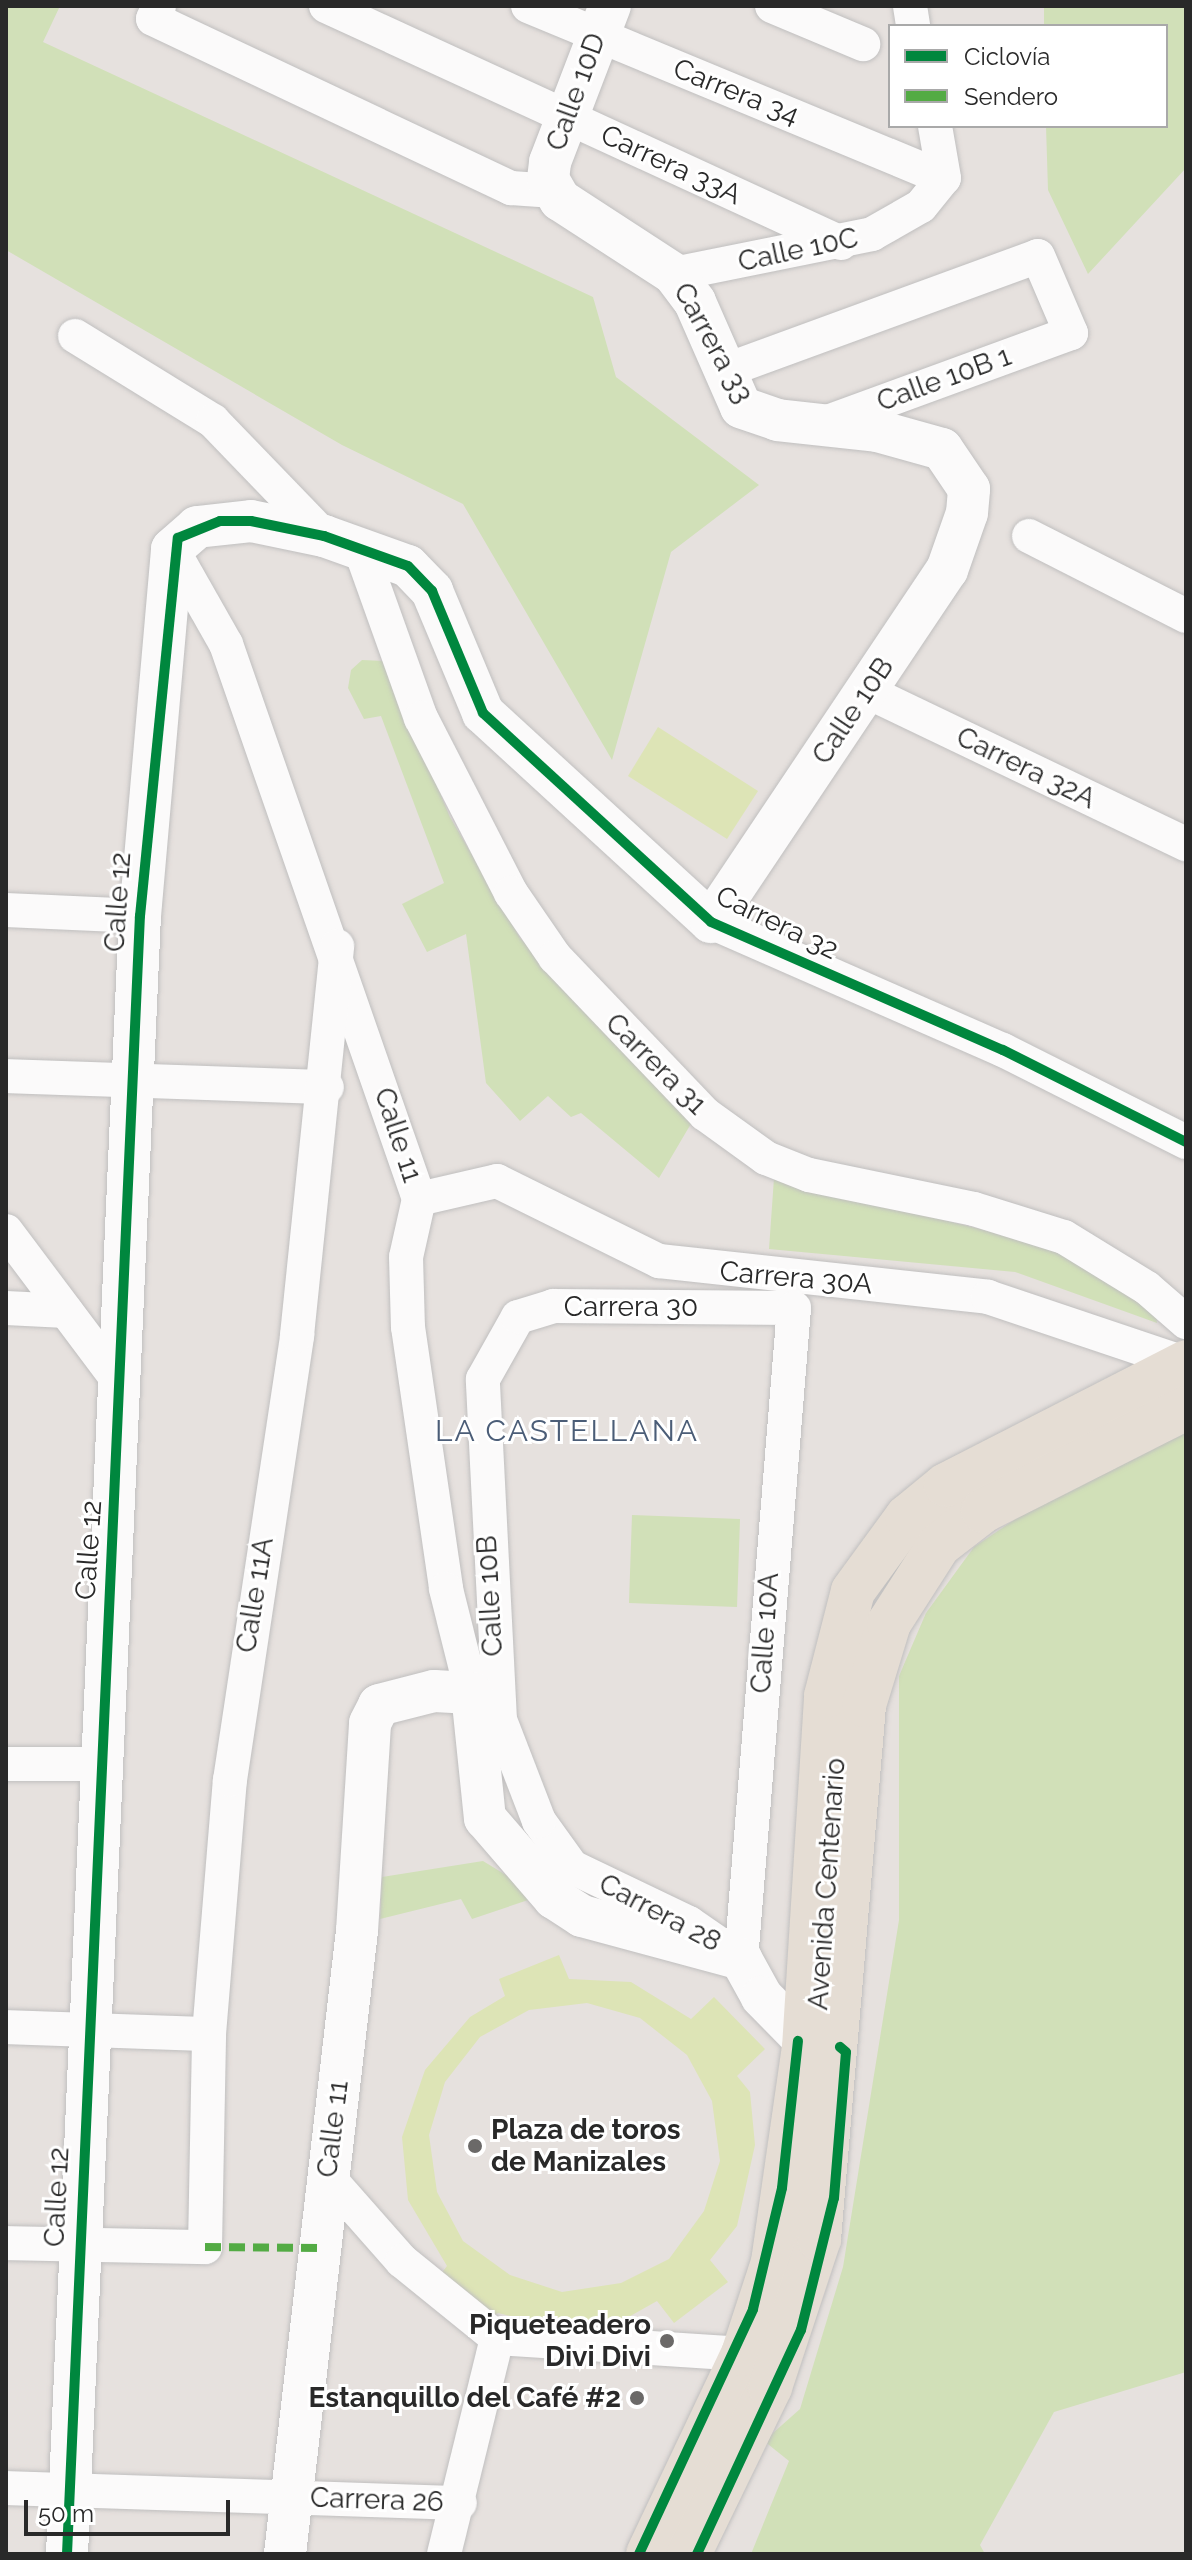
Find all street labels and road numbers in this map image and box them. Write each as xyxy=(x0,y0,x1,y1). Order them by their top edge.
street label: Calle 10D xyxy=(539,29,613,155)
street label: Carrera 34 xyxy=(668,52,804,132)
street label: Carrera 33A xyxy=(595,118,747,212)
street label: Calle 10C xyxy=(735,221,861,279)
street label: Carrera 33 xyxy=(666,277,760,409)
street label: Calle 10B 1 xyxy=(872,339,1016,419)
street label: Calle 10B xyxy=(805,651,901,771)
street label: Carrera 32A xyxy=(951,720,1101,816)
street label: Calle 12 xyxy=(98,851,138,953)
street label: Carrera 32 xyxy=(710,879,844,967)
street label: Carrera 31 xyxy=(598,1006,714,1122)
street label: Calle 11 xyxy=(367,1084,429,1186)
street label: Carrera 30A xyxy=(718,1255,874,1301)
street label: Carrera 30 xyxy=(564,1290,698,1324)
street label: Calle 12 xyxy=(69,1499,109,1601)
street label: Calle 11A xyxy=(229,1535,281,1655)
street label: Calle 10B xyxy=(470,1535,510,1657)
street label: Calle 10A xyxy=(744,1572,786,1694)
street label: Avenida Centenario xyxy=(801,1757,853,2011)
street label: Carrera 28 xyxy=(593,1867,727,1959)
street label: Calle 11 xyxy=(310,2079,356,2179)
street label: Calle 12 xyxy=(38,2146,76,2248)
street label: Carrera 26 xyxy=(310,2481,444,2519)

